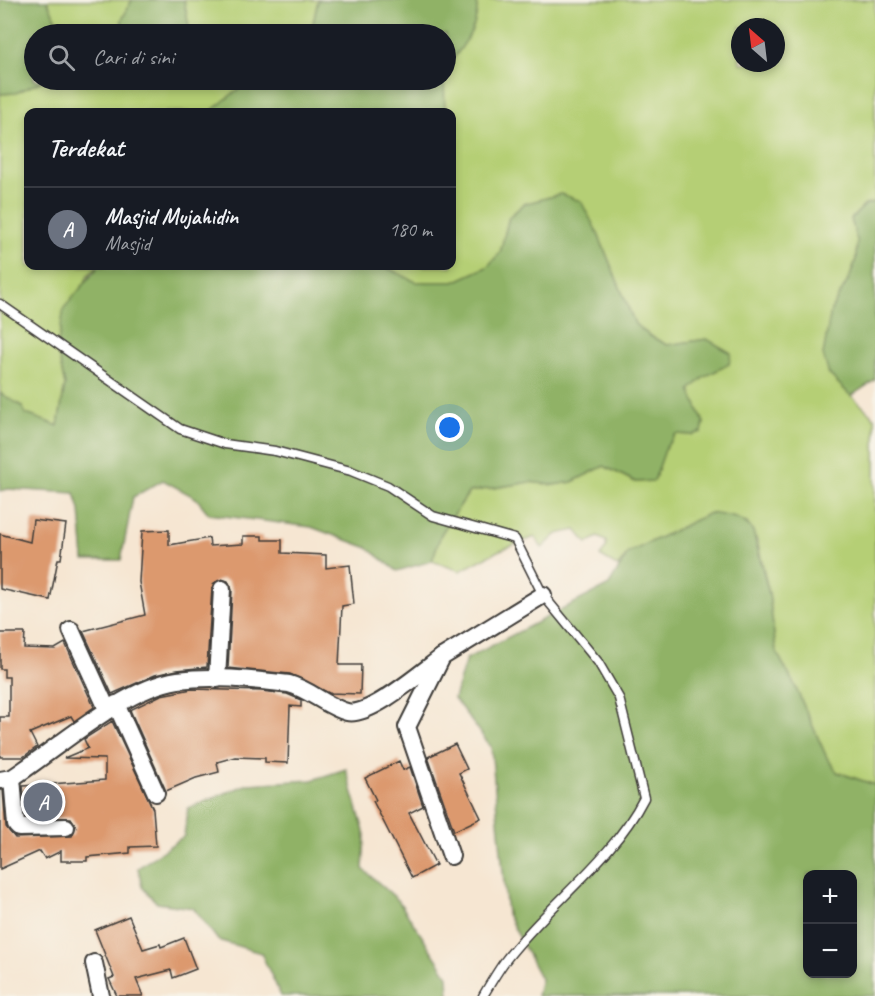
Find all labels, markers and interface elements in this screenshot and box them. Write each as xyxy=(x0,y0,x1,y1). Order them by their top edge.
north arrow xyxy=(731,18,785,72)
search box xyxy=(24,24,456,90)
icon: search xyxy=(45,41,78,74)
text: Cari di sini xyxy=(93,43,174,71)
text: Terdekat xyxy=(48,131,124,164)
text: Masjid Mujahidin xyxy=(105,203,238,231)
text: A xyxy=(62,217,73,242)
text: 180 m xyxy=(389,217,432,242)
text: Masjid xyxy=(105,231,151,256)
your location xyxy=(435,413,464,442)
pin: A xyxy=(24,780,63,824)
map controls xyxy=(803,870,857,978)
button: + xyxy=(803,870,857,924)
button: − xyxy=(803,924,857,978)

